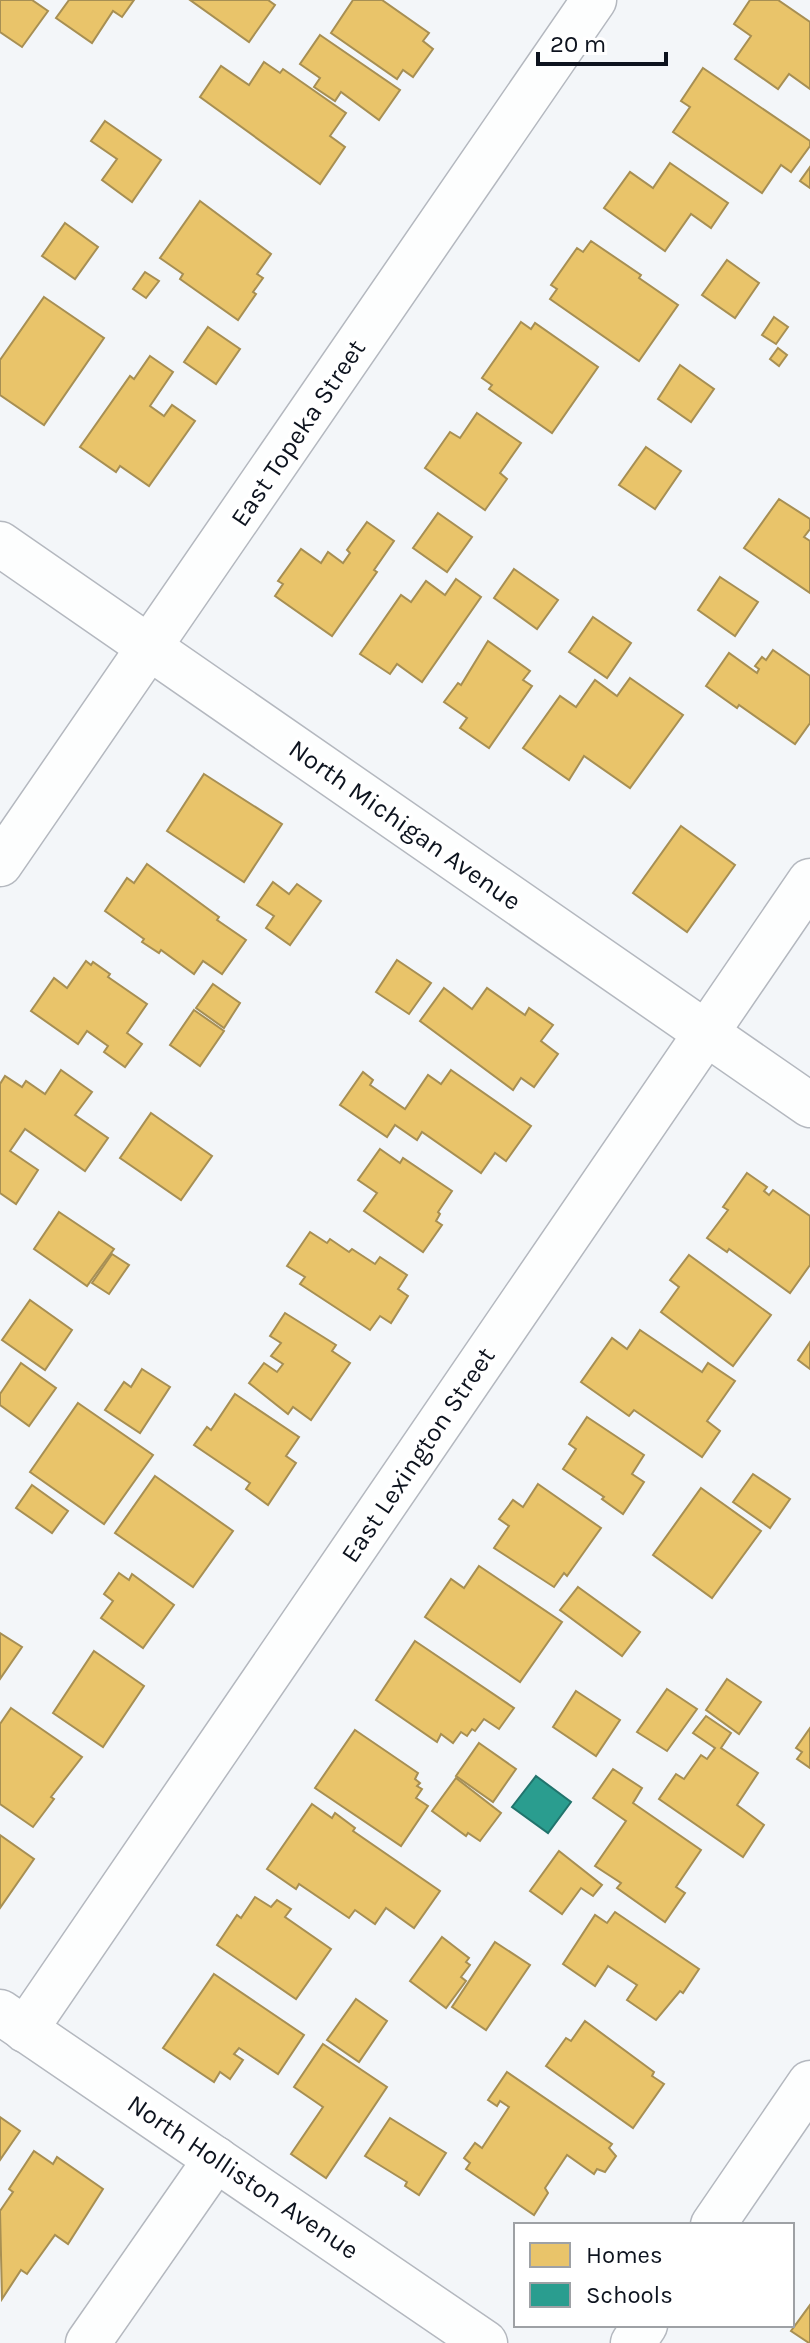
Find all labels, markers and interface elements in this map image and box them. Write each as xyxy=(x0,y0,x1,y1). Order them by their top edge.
scale bar xyxy=(538,16,666,66)
text: 20 m xyxy=(550,30,606,58)
street label: East Topeka Street xyxy=(224,333,372,532)
street label: North Michigan Avenue xyxy=(283,733,527,917)
street label: East Lexington Street xyxy=(334,1341,502,1568)
street label: North Holliston Avenue xyxy=(122,2088,364,2266)
legend xyxy=(514,2223,794,2327)
text: Homes xyxy=(586,2241,663,2269)
text: Schools xyxy=(586,2281,673,2309)

